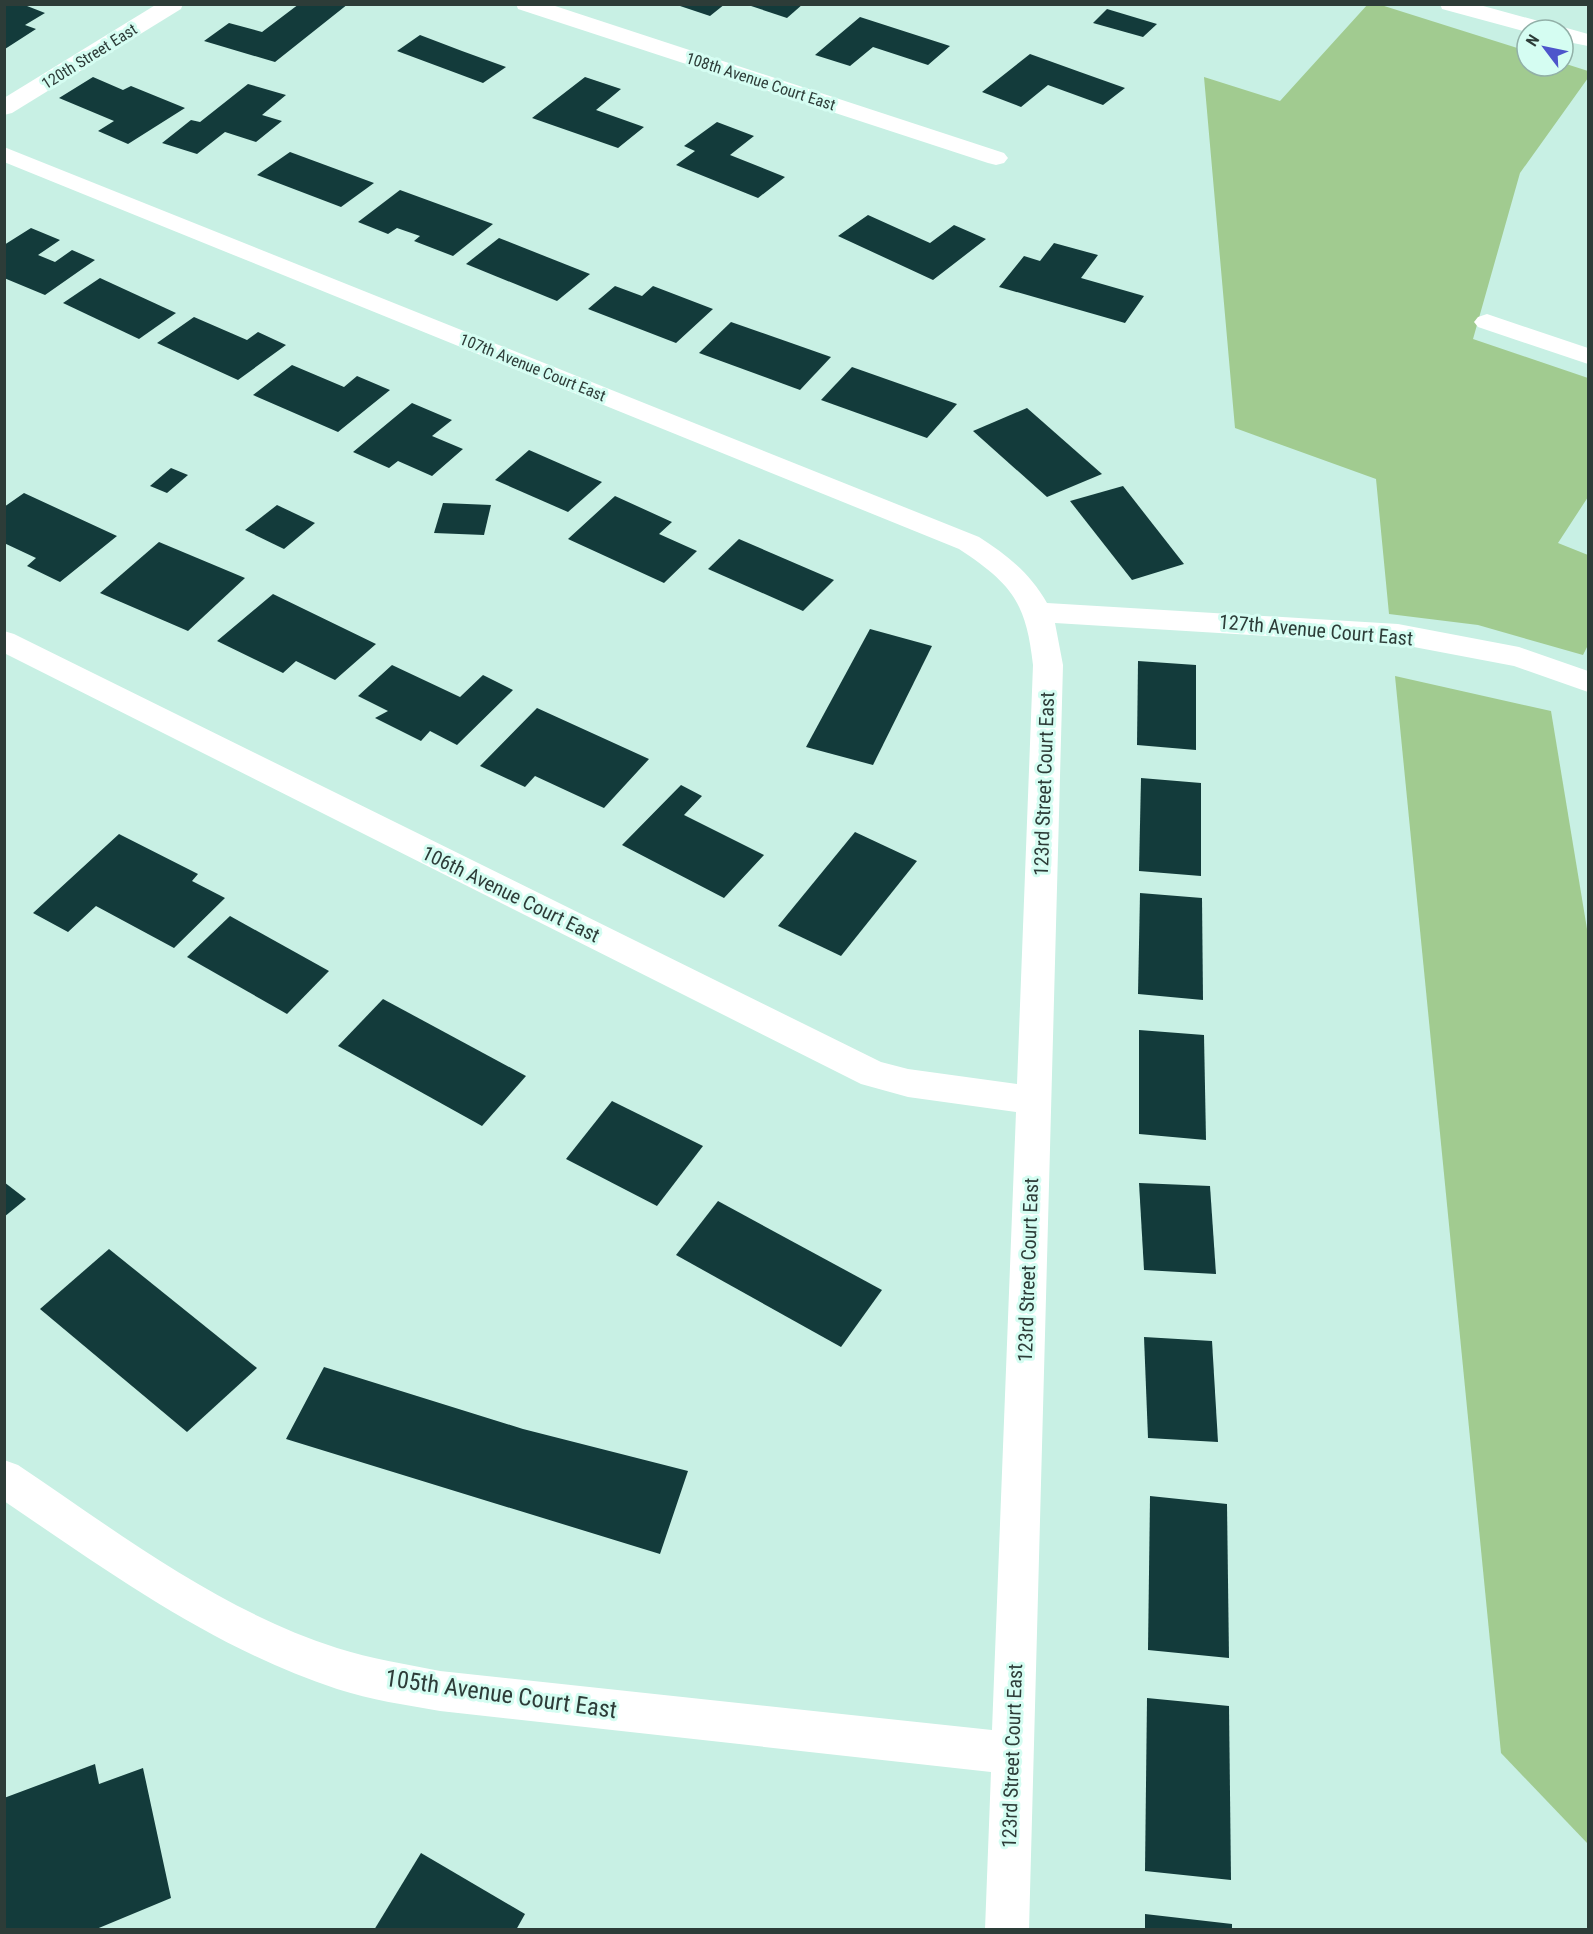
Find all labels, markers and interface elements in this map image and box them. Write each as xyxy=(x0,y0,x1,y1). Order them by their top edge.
north arrow xyxy=(1515,18,1575,78)
street label: 120th Street East xyxy=(38,19,141,93)
text: N xyxy=(1522,31,1543,50)
street label: 108th Avenue Court East xyxy=(684,48,838,115)
street label: 107th Avenue Court East xyxy=(457,329,609,406)
street label: 127th Avenue Court East xyxy=(1218,610,1414,650)
street label: 123rd Street Court East xyxy=(1029,691,1059,876)
street label: 106th Avenue Court East xyxy=(418,841,604,947)
street label: 123rd Street Court East xyxy=(1013,1177,1043,1362)
street label: 123rd Street Court East xyxy=(997,1663,1027,1848)
street label: 105th Avenue Court East xyxy=(383,1664,619,1724)

